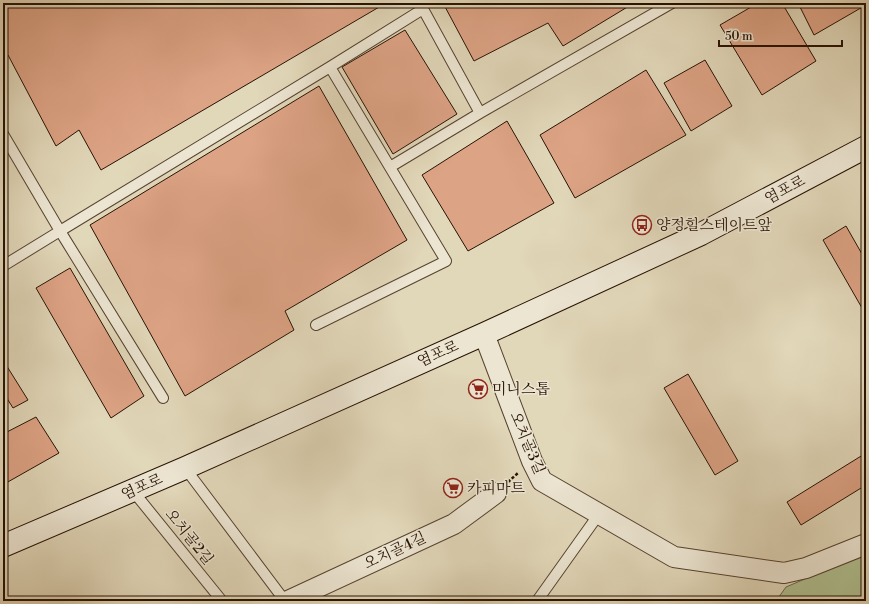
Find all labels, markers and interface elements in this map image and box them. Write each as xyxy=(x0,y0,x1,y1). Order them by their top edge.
scale bar xyxy=(719,22,842,48)
text: 50 m xyxy=(725,29,753,44)
street label: 염포로 xyxy=(761,171,809,209)
bus stop icon: 양정힐스테이트앞 xyxy=(631,214,653,236)
place label: 양정힐스테이트앞 xyxy=(656,216,772,235)
street label: 염포로 xyxy=(414,336,462,372)
supermarket icon: 미니스톱 xyxy=(467,378,489,400)
place label: 미니스톱 xyxy=(492,380,550,399)
street label: 오치골3길 xyxy=(505,409,549,477)
street label: 염포로 xyxy=(118,469,166,505)
supermarket icon: 카피마트 xyxy=(442,477,464,499)
place label: 카피마트 xyxy=(467,479,525,498)
street label: 오치골2길 xyxy=(161,505,217,569)
street label: 오치골4길 xyxy=(361,528,429,574)

